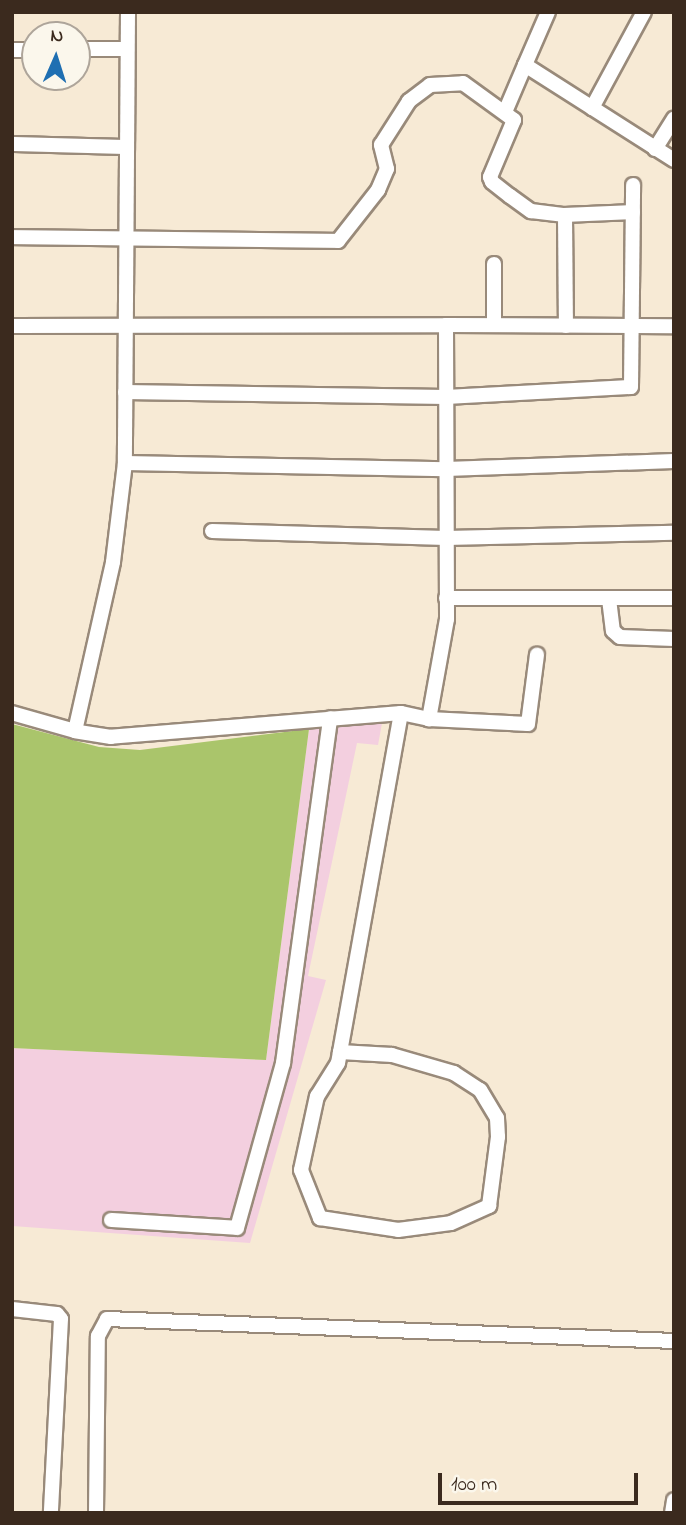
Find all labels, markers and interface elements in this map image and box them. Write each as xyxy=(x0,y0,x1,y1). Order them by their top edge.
north arrow xyxy=(21,21,91,91)
text: N xyxy=(50,23,64,50)
scale bar xyxy=(441,1458,640,1502)
text: 100 m xyxy=(451,1470,497,1500)

